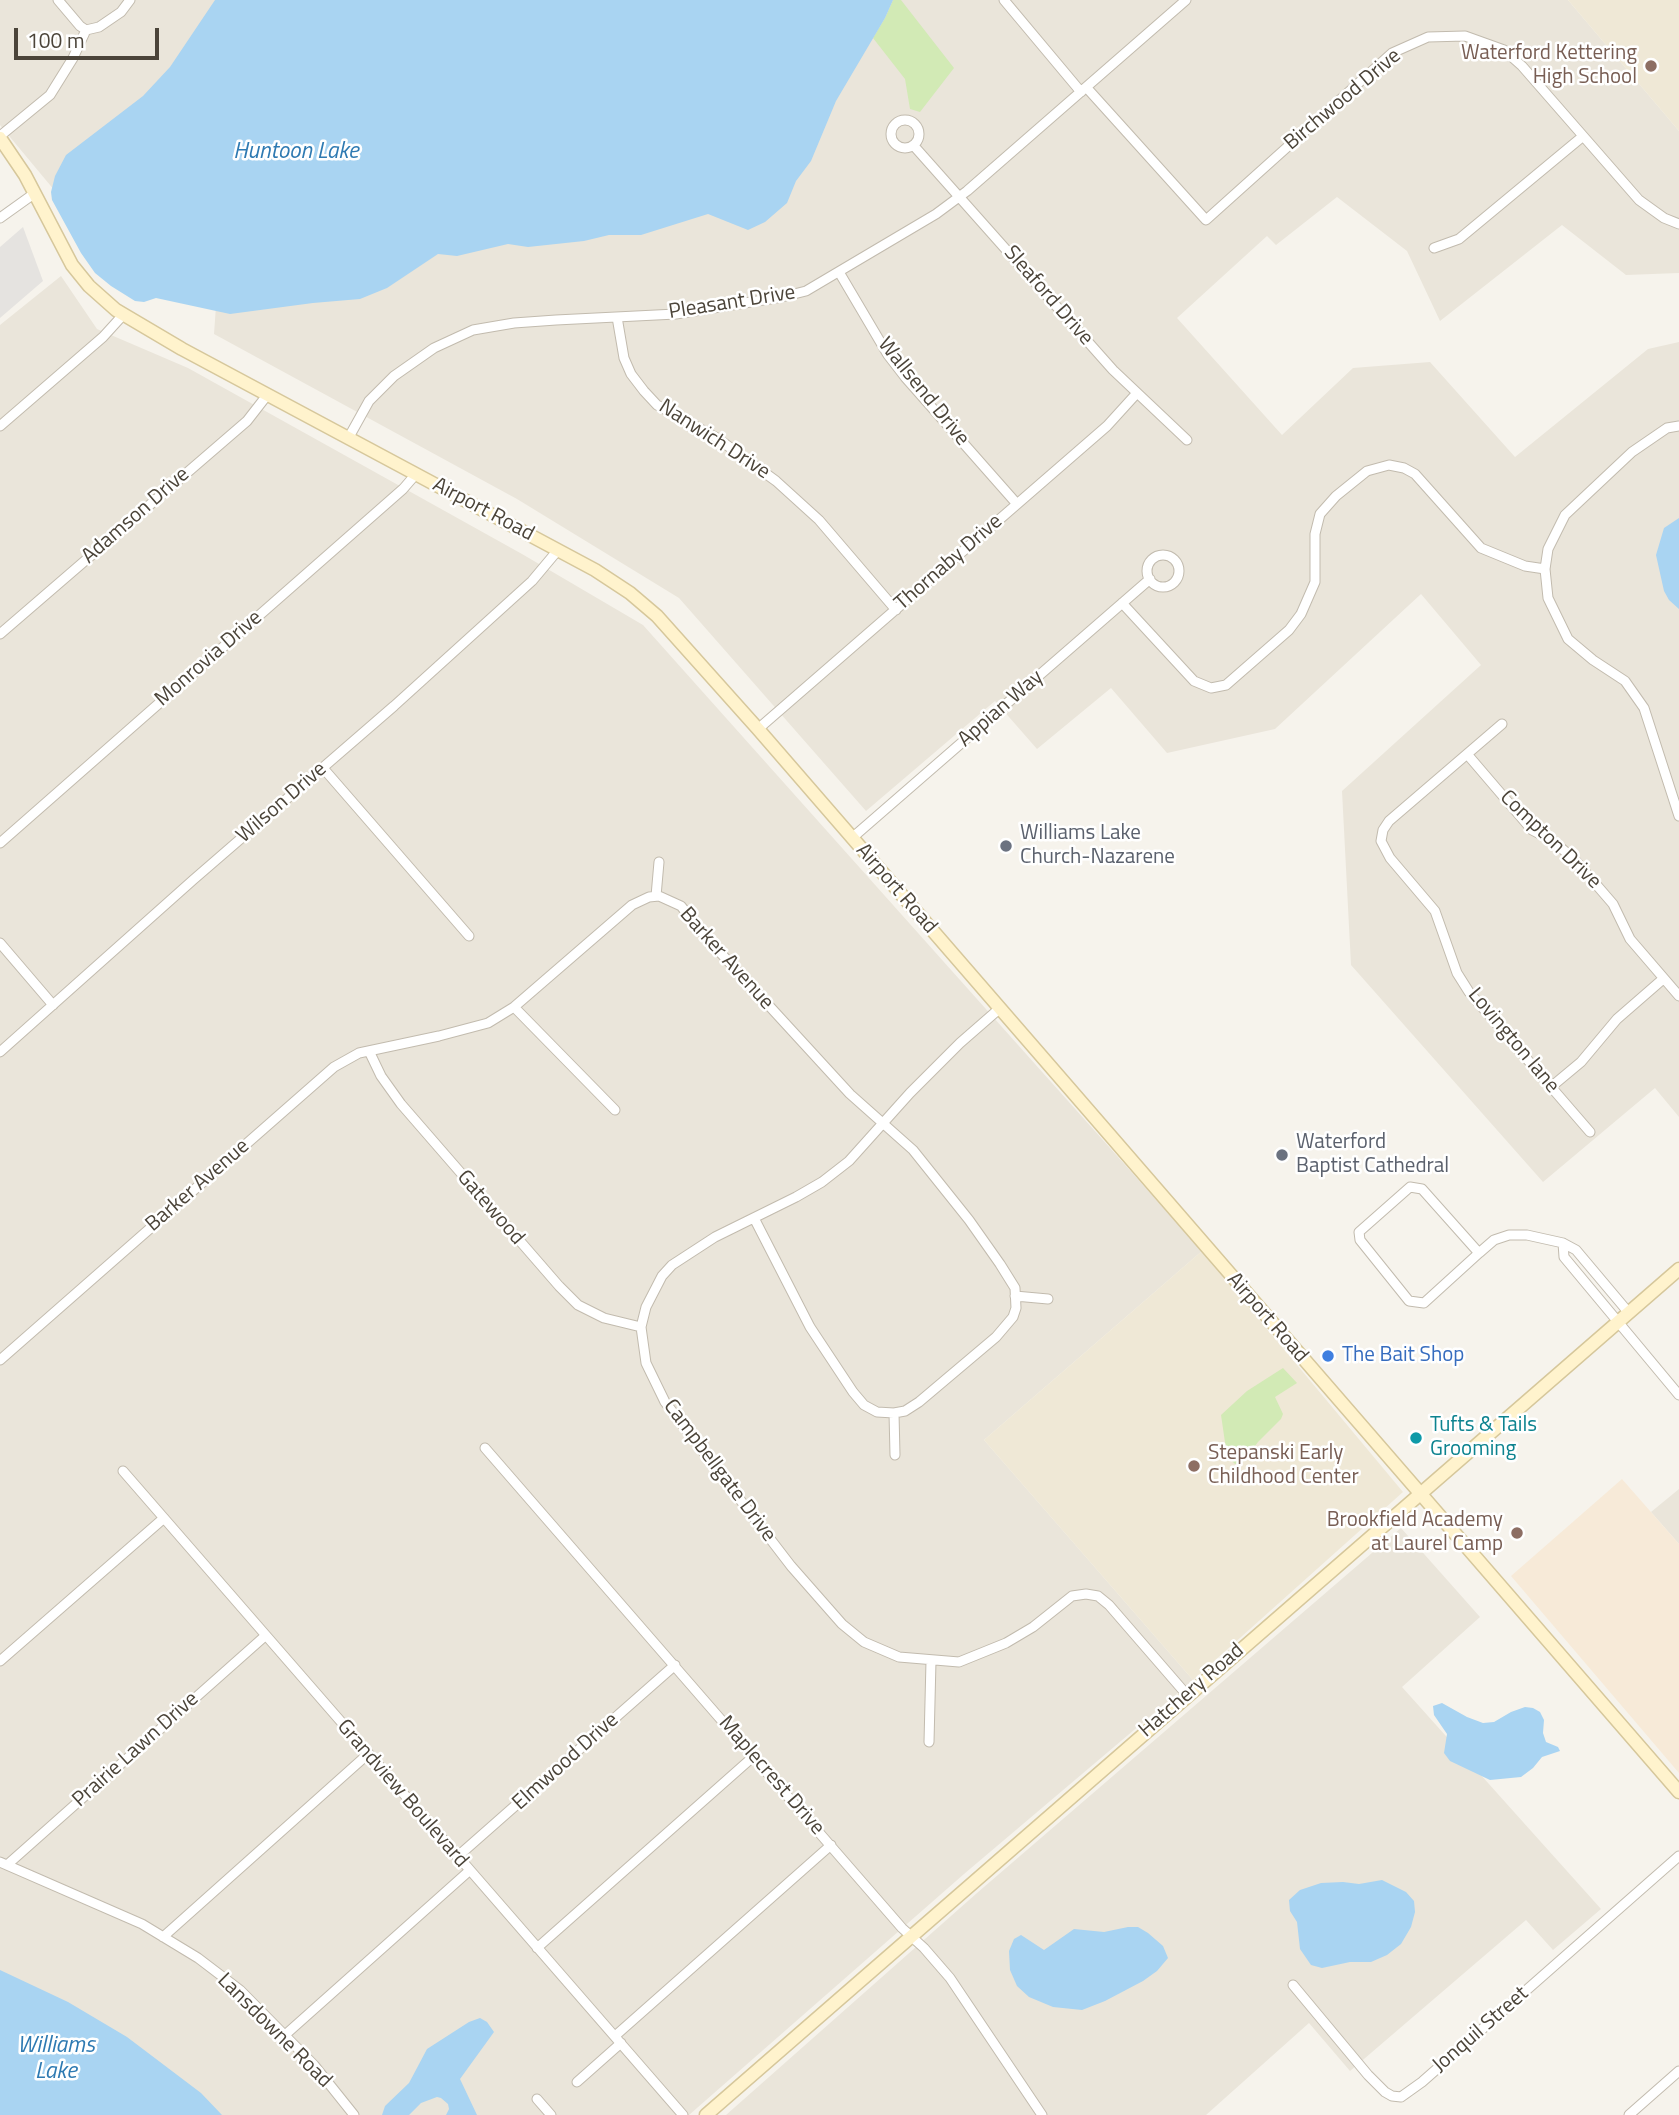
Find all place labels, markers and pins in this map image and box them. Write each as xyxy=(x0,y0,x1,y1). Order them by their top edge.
place label: Waterford Kettering High School xyxy=(1461,41,1637,91)
marker: Waterford Kettering High School xyxy=(1643,58,1659,74)
place label: Williams Lake Church-Nazarene xyxy=(1020,821,1175,871)
marker: Williams Lake Church-Nazarene xyxy=(998,838,1014,854)
place label: Waterford Baptist Cathedral xyxy=(1296,1130,1449,1180)
marker: Waterford Baptist Cathedral xyxy=(1274,1147,1290,1163)
place label: The Bait Shop xyxy=(1342,1343,1464,1369)
marker: The Bait Shop xyxy=(1320,1348,1336,1364)
place label: Tufts & Tails Grooming xyxy=(1430,1413,1537,1463)
marker: Tufts & Tails Grooming xyxy=(1408,1430,1424,1446)
place label: Stepanski Early Childhood Center xyxy=(1208,1441,1359,1491)
marker: Stepanski Early Childhood Center xyxy=(1186,1458,1202,1474)
place label: Brookfield Academy at Laurel Camp xyxy=(1327,1508,1503,1558)
marker: Brookfield Academy at Laurel Camp xyxy=(1509,1525,1525,1541)

